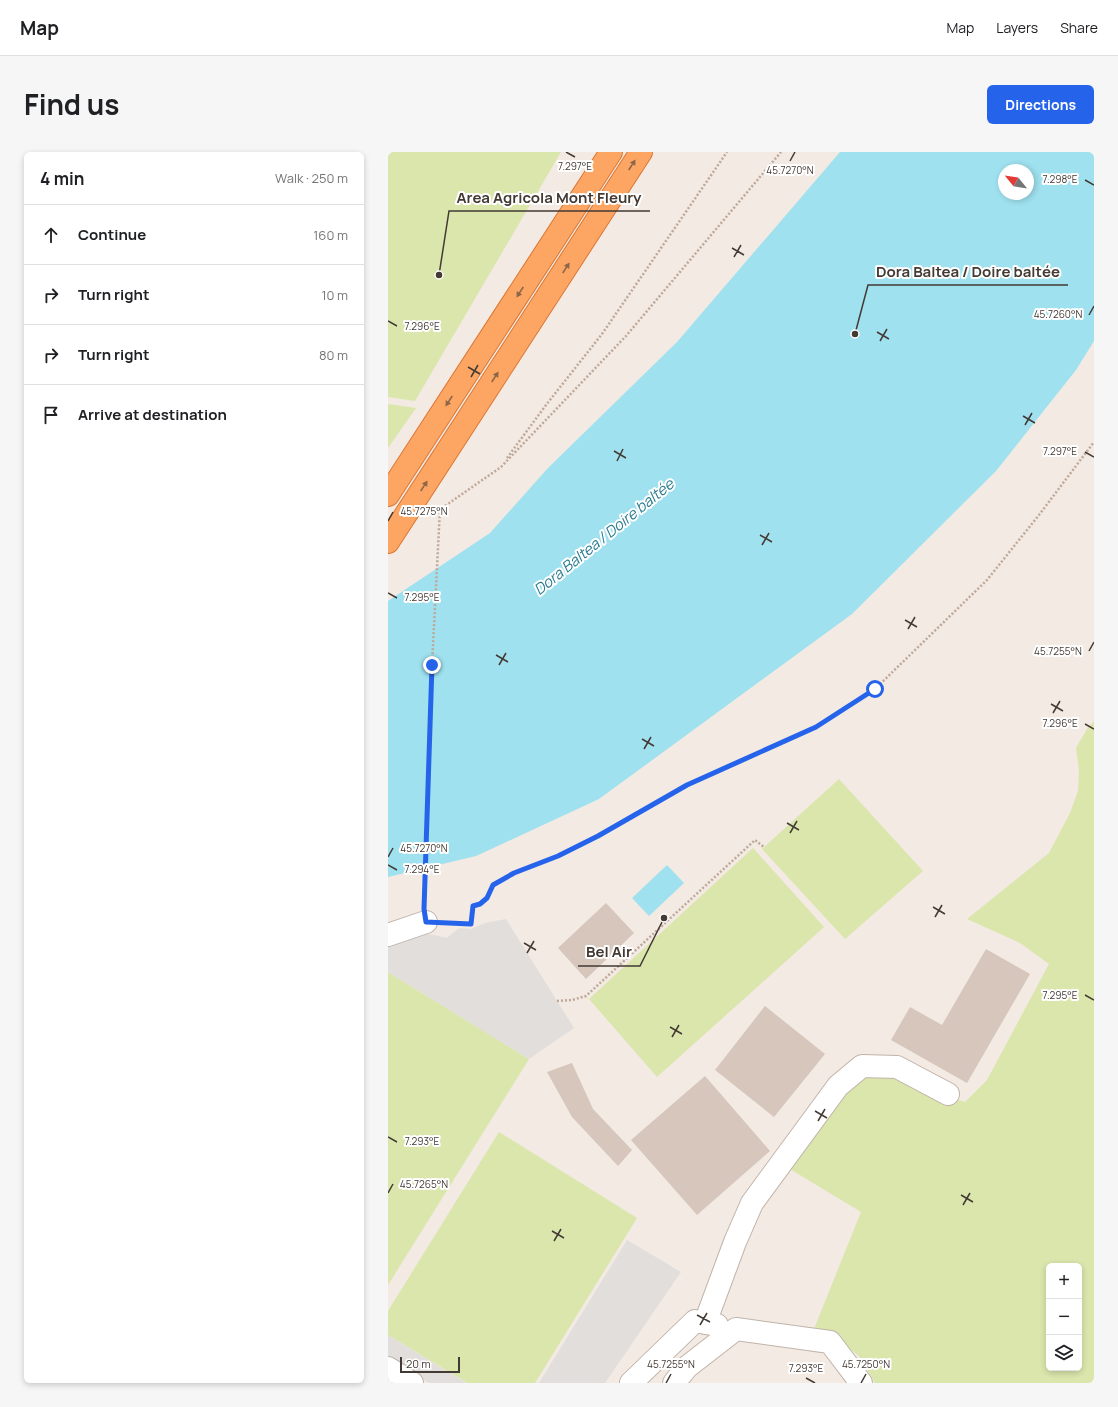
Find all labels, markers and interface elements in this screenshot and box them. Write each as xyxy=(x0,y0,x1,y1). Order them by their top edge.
text: Map xyxy=(20,15,59,41)
text: Map xyxy=(946,18,974,37)
text: Layers xyxy=(996,18,1038,37)
text: Share xyxy=(1060,18,1098,37)
text: Find us xyxy=(24,85,119,123)
button: Directions xyxy=(987,85,1094,124)
text: 7.297°E xyxy=(558,159,592,173)
one-way arrow xyxy=(629,159,636,171)
text: 45.7270°N xyxy=(766,163,814,177)
north arrow xyxy=(998,164,1034,200)
text: 4 min xyxy=(40,167,84,190)
text: Walk · 250 m xyxy=(275,169,348,187)
text: 7.298°E xyxy=(1043,172,1078,186)
callout: Area Agricola Mont Fleury xyxy=(449,184,650,211)
text: Area Agricola Mont Fleury xyxy=(457,187,642,208)
icon: ahead xyxy=(40,224,62,246)
text: Continue xyxy=(78,224,146,245)
text: 160 m xyxy=(313,226,348,244)
callout: Dora Baltea / Doire baltée xyxy=(868,258,1068,285)
text: Dora Baltea / Doire baltée xyxy=(876,261,1060,282)
one-way arrow xyxy=(562,263,570,273)
icon: right xyxy=(40,284,62,306)
text: Turn right xyxy=(78,284,149,305)
text: 10 m xyxy=(321,286,348,304)
one-way arrow xyxy=(516,287,524,297)
text: 45.7260°N xyxy=(1034,307,1082,321)
text: 7.296°E xyxy=(404,319,440,333)
icon: right xyxy=(40,344,62,366)
text: Turn right xyxy=(78,344,149,365)
text: 80 m xyxy=(319,346,348,364)
one-way arrow xyxy=(491,372,499,382)
one-way arrow xyxy=(445,396,453,406)
icon: arrive xyxy=(40,404,62,426)
text: Arrive at destination xyxy=(78,404,227,425)
text: 7.297°E xyxy=(1043,444,1077,458)
water label: Dora Baltea / Doire baltée xyxy=(529,473,679,600)
one-way arrow xyxy=(421,480,428,492)
text: 45.7275°N xyxy=(400,504,448,518)
text: 7.295°E xyxy=(405,590,440,604)
text: 45.7255°N xyxy=(1034,644,1082,658)
route end xyxy=(423,656,441,674)
route start xyxy=(866,680,884,698)
text: 7.296°E xyxy=(1042,716,1078,730)
text: 45.7270°N xyxy=(400,841,448,855)
text: 7.294°E xyxy=(405,862,440,876)
callout: Bel Air xyxy=(578,939,640,966)
text: Bel Air xyxy=(586,941,632,962)
text: 7.295°E xyxy=(1043,988,1078,1002)
text: 7.293°E xyxy=(405,1134,440,1148)
text: 45.7265°N xyxy=(400,1177,448,1191)
map controls xyxy=(1046,1263,1082,1371)
button: + xyxy=(1046,1263,1082,1299)
button: − xyxy=(1046,1299,1082,1335)
button: layers xyxy=(1046,1335,1082,1371)
scale bar xyxy=(400,1355,460,1374)
text: 20 m xyxy=(406,1356,431,1371)
text: 45.7255°N xyxy=(647,1357,695,1371)
text: 45.7250°N xyxy=(842,1357,890,1371)
text: 7.293°E xyxy=(789,1361,824,1375)

